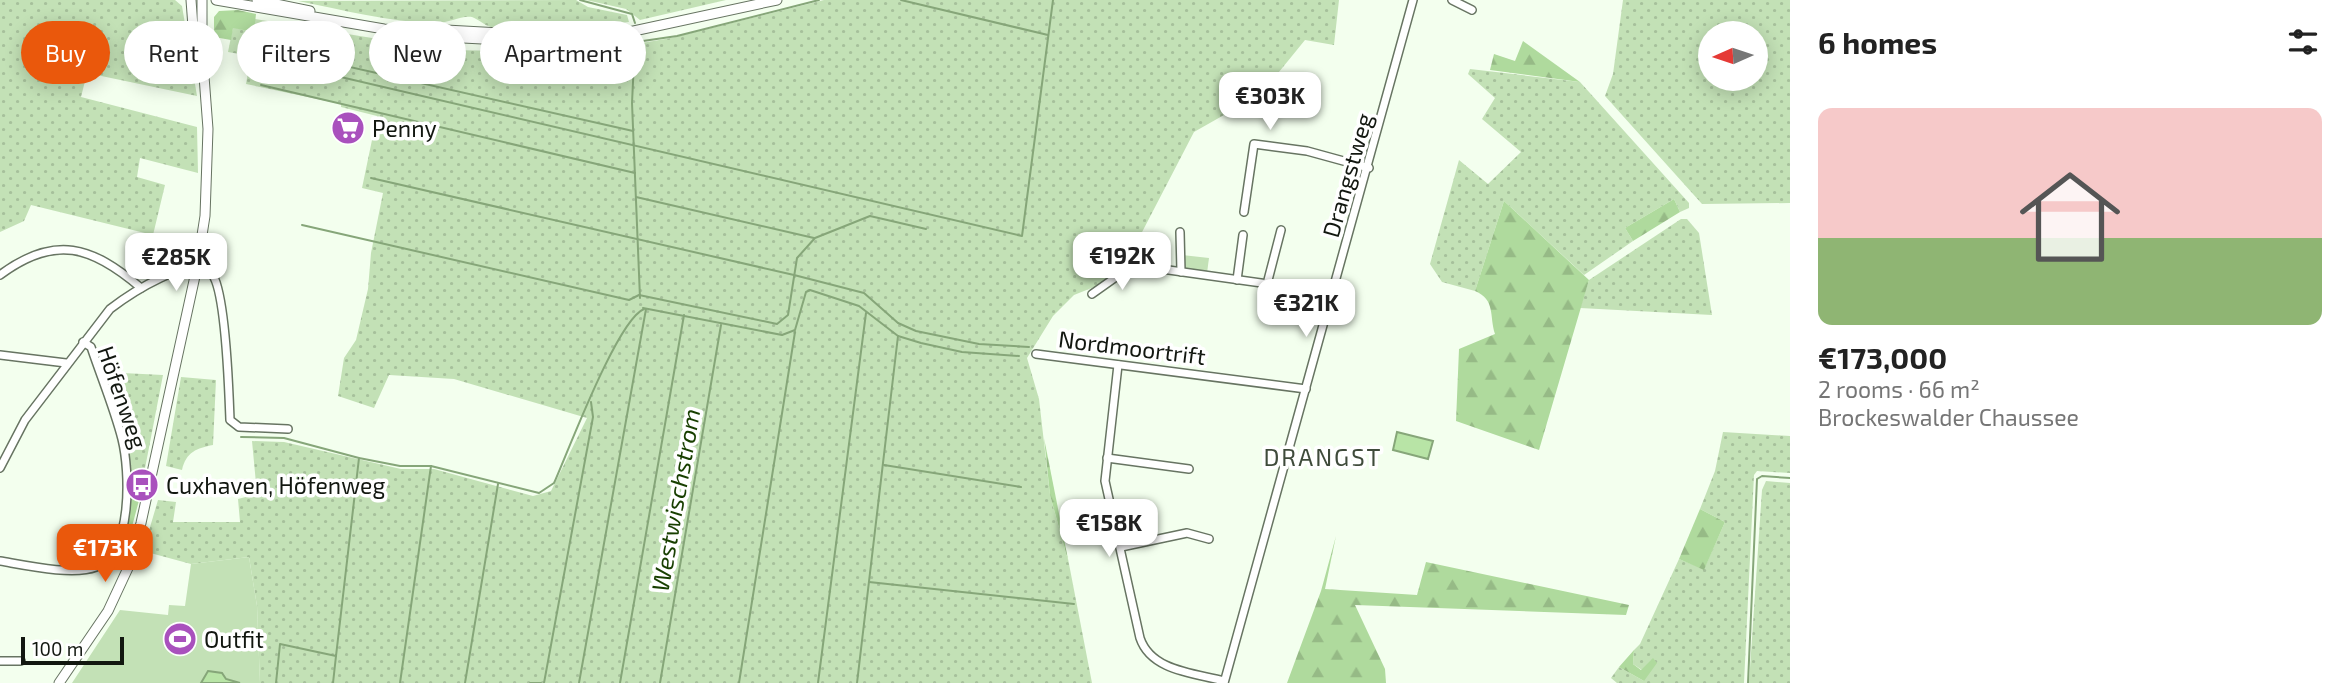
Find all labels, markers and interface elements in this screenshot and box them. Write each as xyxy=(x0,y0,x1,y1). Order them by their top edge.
chip: Buy xyxy=(21,21,110,84)
chip: Rent xyxy=(124,21,223,84)
chip: Filters xyxy=(237,21,355,84)
chip: New xyxy=(369,21,466,84)
chip: Apartment xyxy=(480,21,646,84)
north arrow xyxy=(1698,21,1768,91)
map controls xyxy=(1698,21,1768,91)
icon: filters xyxy=(2284,23,2322,61)
text: 6 homes xyxy=(1818,24,1937,60)
pin: €303K xyxy=(1221,72,1319,132)
text: €303K xyxy=(1235,81,1305,109)
supermarket icon: Penny xyxy=(329,109,367,147)
street label: Drangstweg xyxy=(1316,110,1378,240)
place label: Penny xyxy=(372,114,437,142)
icon: home xyxy=(2007,154,2133,280)
pin: €192K xyxy=(1073,232,1171,292)
pin: €285K xyxy=(127,233,225,293)
text: €192K xyxy=(1089,241,1155,269)
text: €285K xyxy=(141,242,211,270)
pin: €321K xyxy=(1257,280,1355,339)
text: €321K xyxy=(1273,288,1339,316)
street label: Nordmoortrift xyxy=(1057,324,1207,370)
text: €173,000 xyxy=(1818,339,1947,375)
street label: Höfenweg xyxy=(92,342,154,452)
text: 2 rooms · 66 m² xyxy=(1818,375,1980,403)
text: Brockeswalder Chaussee xyxy=(1818,403,2079,431)
water label: Westwischstrom xyxy=(645,406,705,594)
district label: DRANGST xyxy=(1263,442,1383,471)
bus stop icon: Cuxhaven, Höfenweg xyxy=(123,466,161,504)
place label: Cuxhaven, Höfenweg xyxy=(166,471,385,499)
pin: €158K xyxy=(1060,500,1158,559)
text: €158K xyxy=(1076,508,1142,536)
pin: €173K xyxy=(56,524,154,584)
text: €173K xyxy=(73,533,137,561)
sports icon: Outfit xyxy=(161,620,199,658)
place label: Outfit xyxy=(204,625,264,653)
scale bar xyxy=(21,634,124,666)
text: 100 m xyxy=(32,637,83,660)

